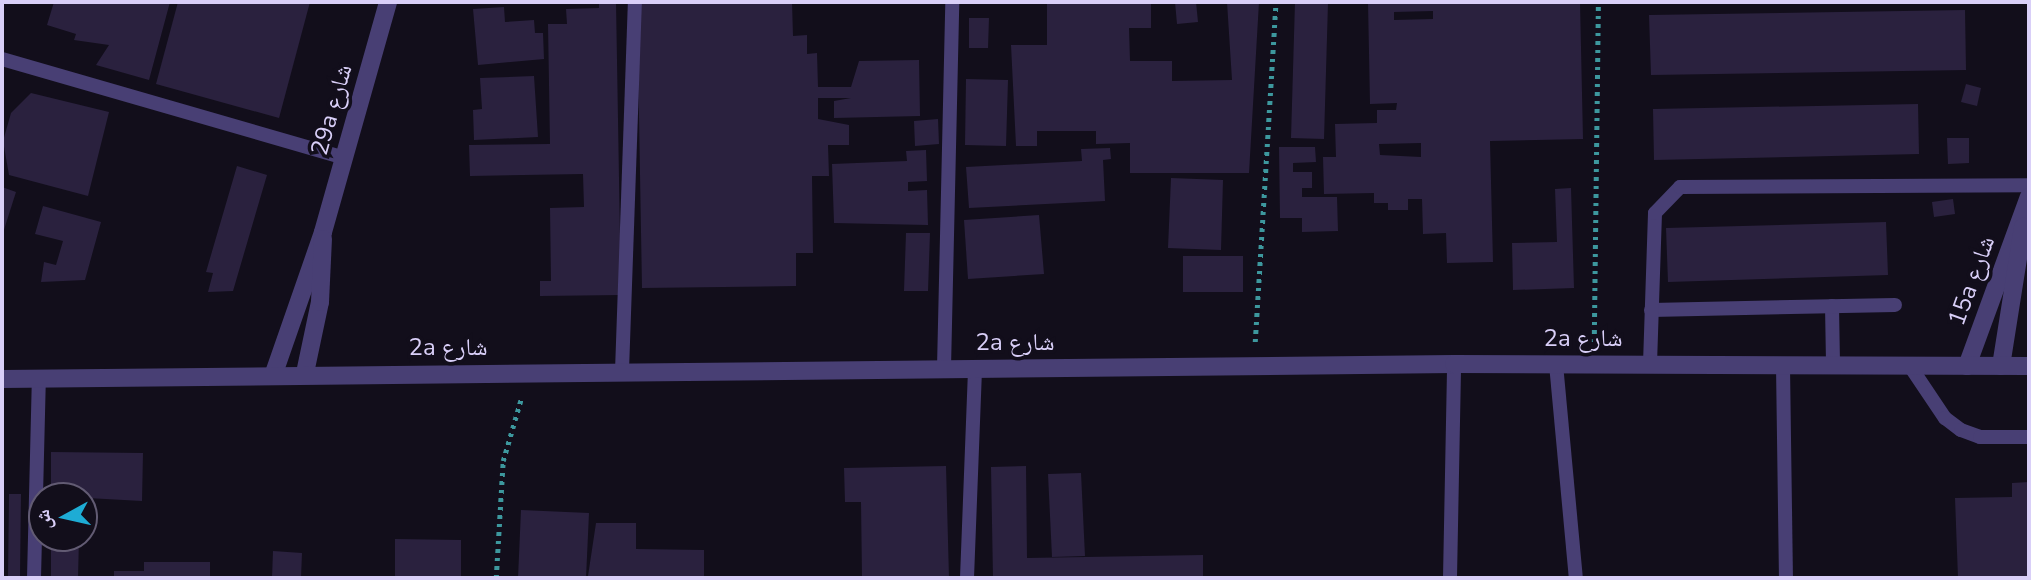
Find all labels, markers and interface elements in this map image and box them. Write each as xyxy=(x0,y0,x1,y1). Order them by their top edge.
street label: 29a شارع xyxy=(305,61,359,159)
street label: 15a شارع xyxy=(1943,232,2001,330)
street label: 2a شارع xyxy=(1544,325,1622,353)
street label: 2a شارع xyxy=(976,329,1054,357)
street label: 2a شارع xyxy=(409,334,487,362)
north arrow xyxy=(28,482,98,552)
text: ش xyxy=(30,508,58,531)

